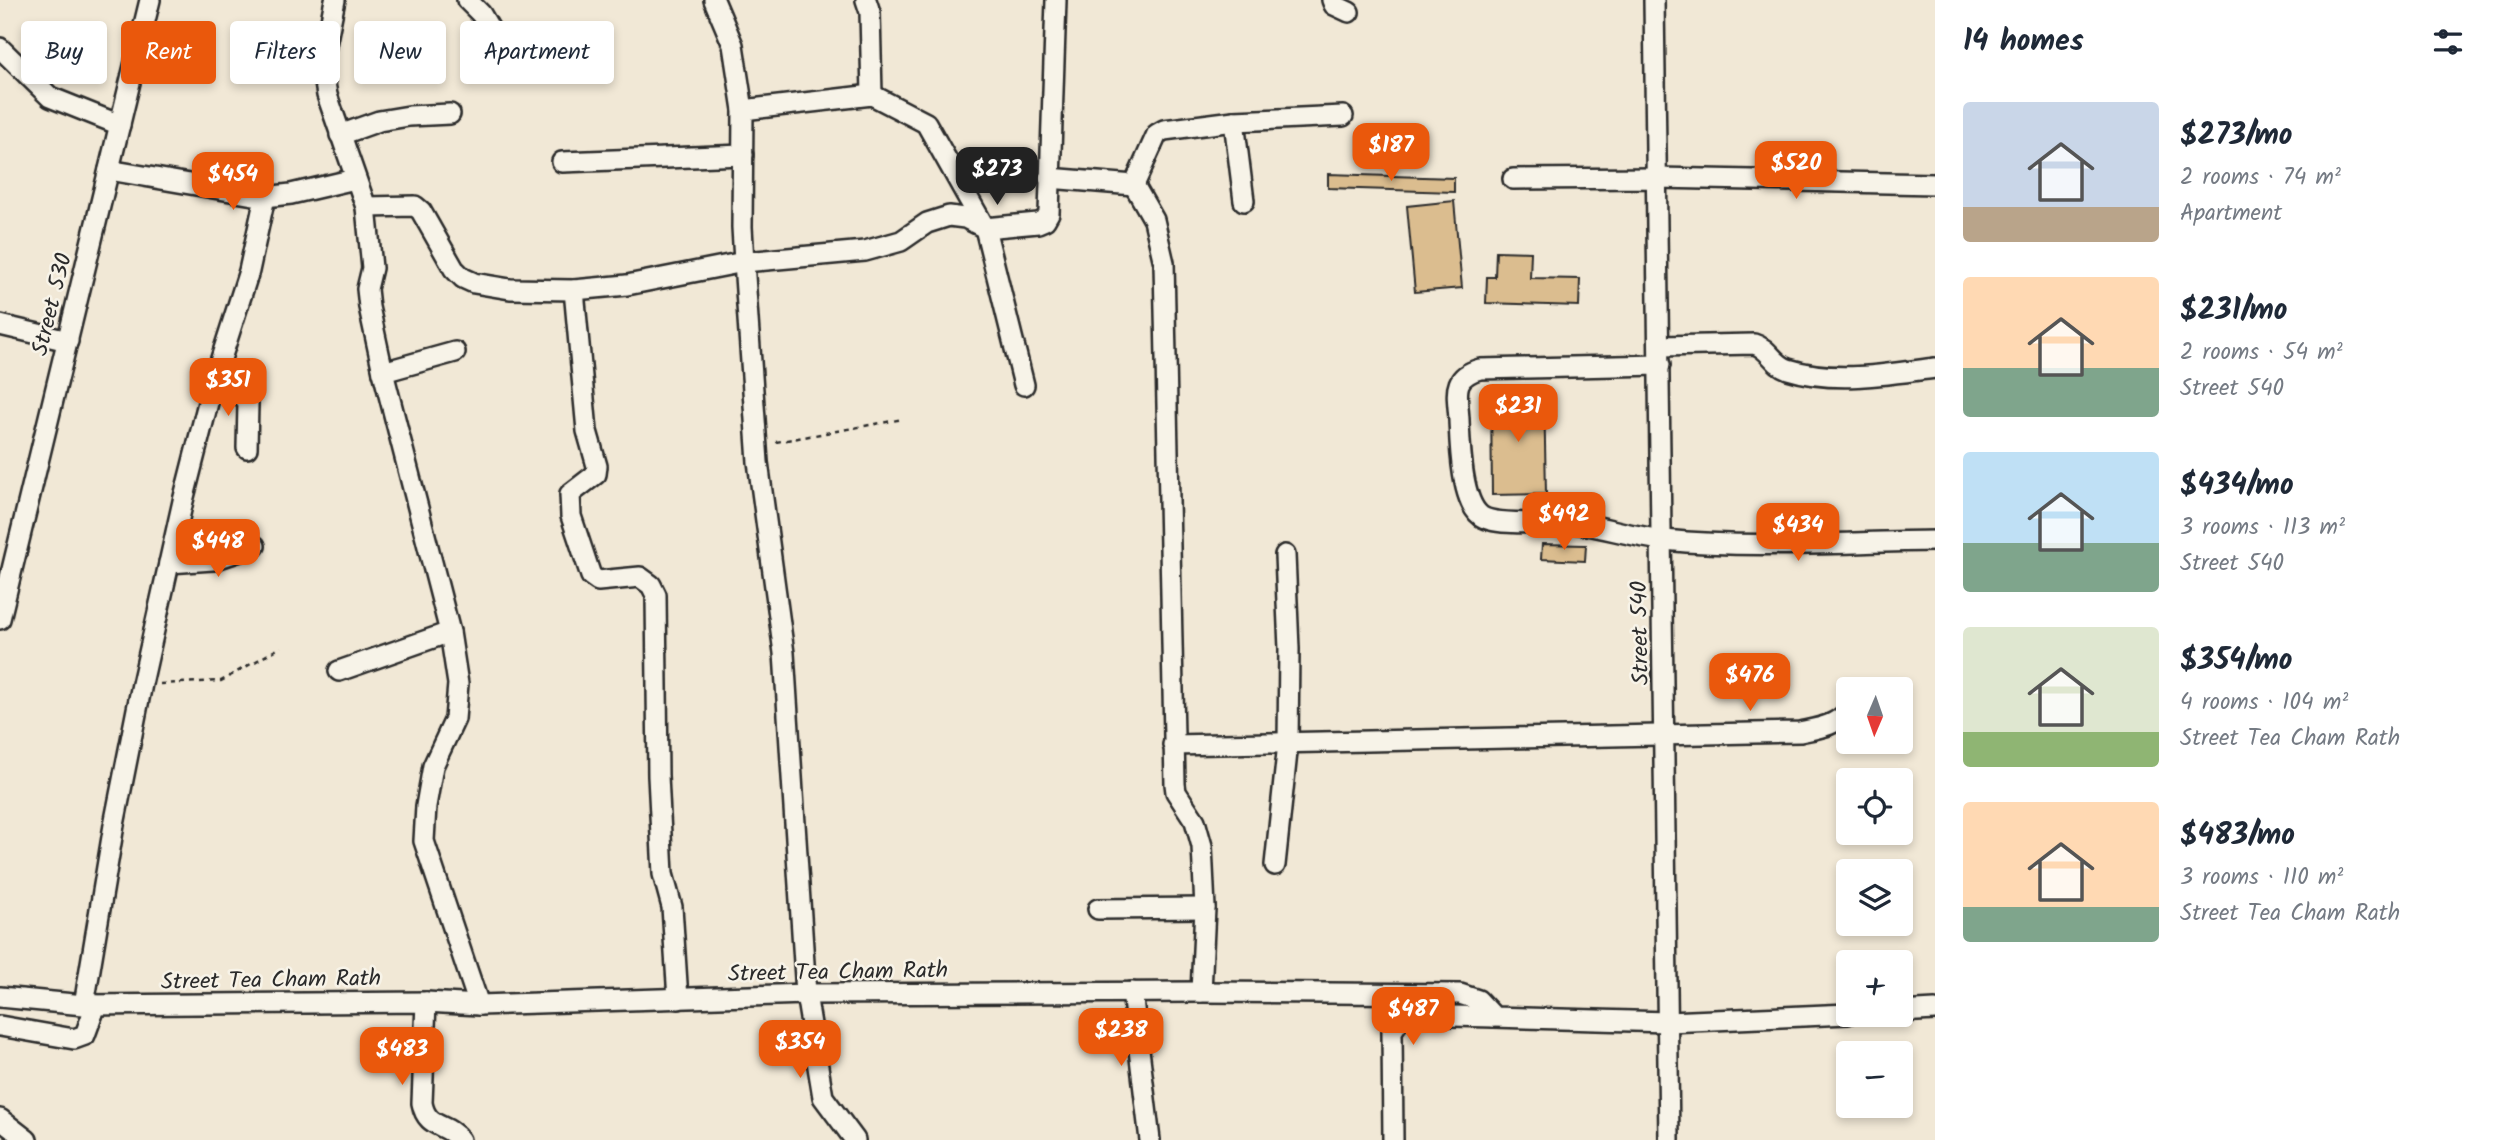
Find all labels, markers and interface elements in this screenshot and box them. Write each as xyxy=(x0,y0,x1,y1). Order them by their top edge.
text: 14 homes xyxy=(1963,18,2084,66)
chip: Buy xyxy=(21,21,107,84)
chip: Rent xyxy=(121,21,216,84)
chip: Filters xyxy=(230,21,340,84)
chip: New xyxy=(354,21,446,84)
chip: Apartment xyxy=(460,21,614,84)
icon: filters xyxy=(2429,23,2467,61)
text: $273/mo xyxy=(2180,112,2293,160)
pin: $187 xyxy=(1350,124,1432,183)
text: $187 xyxy=(1369,128,1414,164)
icon: home xyxy=(2019,130,2103,214)
pin: $520 xyxy=(1755,142,1837,201)
text: $520 xyxy=(1771,146,1821,182)
pin: $273 xyxy=(956,148,1038,207)
pin: $454 xyxy=(192,152,274,212)
text: $273 xyxy=(972,152,1022,188)
text: $454 xyxy=(208,157,258,193)
text: 2 rooms · 74 m² xyxy=(2180,160,2341,196)
text: Apartment xyxy=(2180,196,2282,232)
street label: Street 530 xyxy=(23,249,83,360)
text: $231/mo xyxy=(2180,287,2287,335)
icon: home xyxy=(2019,305,2103,389)
text: 2 rooms · 54 m² xyxy=(2180,335,2343,371)
pin: $351 xyxy=(187,358,269,418)
text: $351 xyxy=(206,363,250,399)
text: Street 540 xyxy=(2180,371,2284,407)
pin: $231 xyxy=(1477,384,1559,444)
text: $231 xyxy=(1495,389,1541,425)
text: $434/mo xyxy=(2180,462,2294,510)
icon: home xyxy=(2019,480,2103,564)
pin: $492 xyxy=(1523,492,1605,552)
text: $492 xyxy=(1538,497,1590,533)
pin: $434 xyxy=(1757,504,1839,563)
text: $434 xyxy=(1772,508,1824,544)
text: 3 rooms · 113 m² xyxy=(2180,510,2345,546)
pin: $448 xyxy=(177,520,259,579)
text: $448 xyxy=(192,524,244,560)
text: Street 540 xyxy=(2180,546,2284,582)
street label: Street 540 xyxy=(1622,581,1660,685)
text: $354/mo xyxy=(2180,637,2292,685)
pin: $476 xyxy=(1709,654,1791,713)
icon: home xyxy=(2019,655,2103,739)
text: $476 xyxy=(1725,658,1775,694)
north arrow xyxy=(1836,677,1913,754)
map controls xyxy=(1836,677,1913,1118)
text: 4 rooms · 104 m² xyxy=(2180,685,2348,721)
text: Street Tea Cham Rath xyxy=(2180,721,2400,757)
button: locate xyxy=(1836,768,1913,845)
text: $483/mo xyxy=(2180,812,2295,860)
icon: home xyxy=(2019,830,2103,914)
button: layers xyxy=(1836,859,1913,936)
text: 3 rooms · 110 m² xyxy=(2180,860,2343,896)
text: Street Tea Cham Rath xyxy=(2180,896,2400,932)
button: + xyxy=(1836,950,1913,1027)
street label: Street Tea Cham Rath xyxy=(728,953,948,993)
street label: Street Tea Cham Rath xyxy=(161,961,381,1001)
pin: $487 xyxy=(1372,988,1454,1047)
text: $487 xyxy=(1388,992,1438,1028)
pin: $238 xyxy=(1080,1009,1162,1068)
text: $238 xyxy=(1094,1013,1148,1049)
pin: $354 xyxy=(759,1020,841,1080)
text: $354 xyxy=(775,1025,825,1061)
pin: $483 xyxy=(361,1028,443,1087)
text: $483 xyxy=(376,1032,428,1068)
button: − xyxy=(1836,1041,1913,1118)

